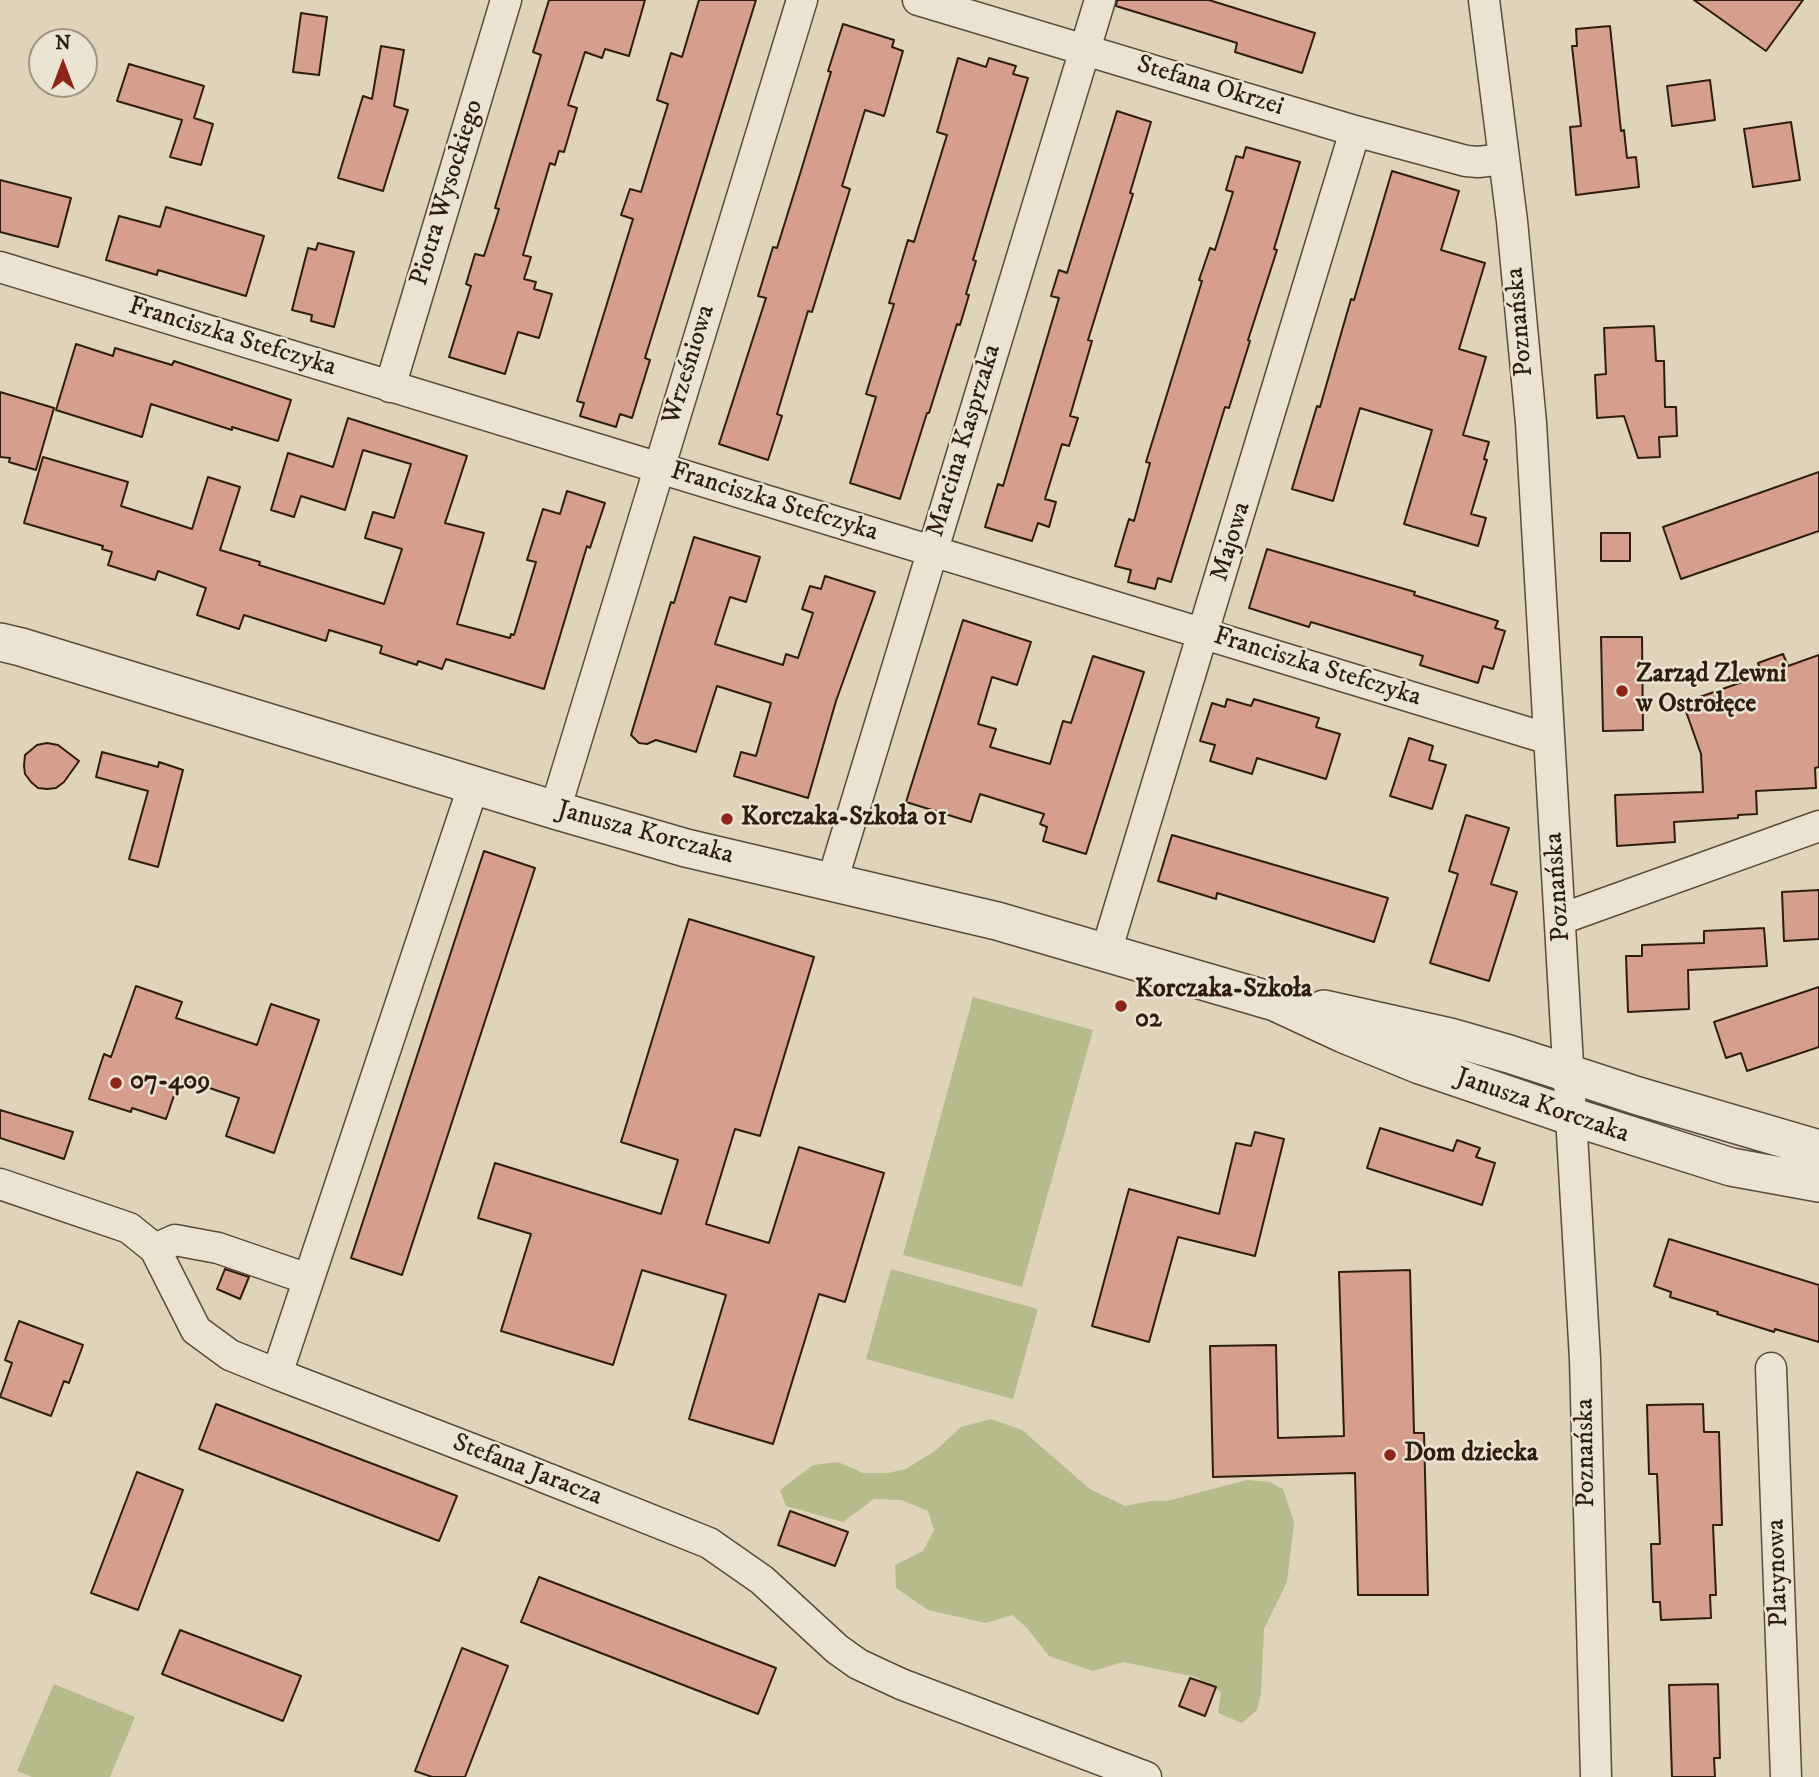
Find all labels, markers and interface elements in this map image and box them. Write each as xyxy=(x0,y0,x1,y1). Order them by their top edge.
north arrow xyxy=(28,28,98,98)
text: N xyxy=(55,32,71,55)
street label: Stefana Okrzei xyxy=(1133,50,1287,124)
street label: Piotra Wysockiego xyxy=(405,96,491,290)
street label: Poznańska xyxy=(1501,266,1541,378)
street label: Franciszka Stefczyka xyxy=(124,292,340,384)
street label: Wrześniowa xyxy=(657,301,723,429)
street label: Marcina Kasprzaka xyxy=(921,341,1009,541)
street label: Franciszka Stefczyka xyxy=(666,457,882,549)
street label: Majowa xyxy=(1205,499,1259,585)
street label: Franciszka Stefczyka xyxy=(1209,622,1425,714)
place label: Zarząd Zlewni w Ostrołęce xyxy=(1636,660,1786,722)
marker: Zarząd Zlewni w Ostrołęce xyxy=(1614,683,1630,699)
street label: Janusza Korczaka xyxy=(554,796,736,872)
place label: Korczaka-Szkoła 01 xyxy=(741,803,947,835)
marker: Korczaka-Szkoła 01 xyxy=(719,811,735,827)
street label: Poznańska xyxy=(1540,831,1578,943)
place label: Korczaka-Szkoła 02 xyxy=(1135,975,1312,1036)
marker: Korczaka-Szkoła 02 xyxy=(1113,998,1129,1014)
street label: Janusza Korczaka xyxy=(1451,1063,1633,1151)
place label: 07-409 xyxy=(130,1067,210,1099)
marker: 07-409 xyxy=(108,1075,124,1091)
street label: Poznańska xyxy=(1570,1398,1604,1508)
street label: Stefana Jaracza xyxy=(448,1428,606,1514)
place label: Dom dziecka xyxy=(1404,1439,1538,1471)
marker: Dom dziecka xyxy=(1382,1447,1398,1463)
street label: Platynowa xyxy=(1762,1518,1796,1628)

